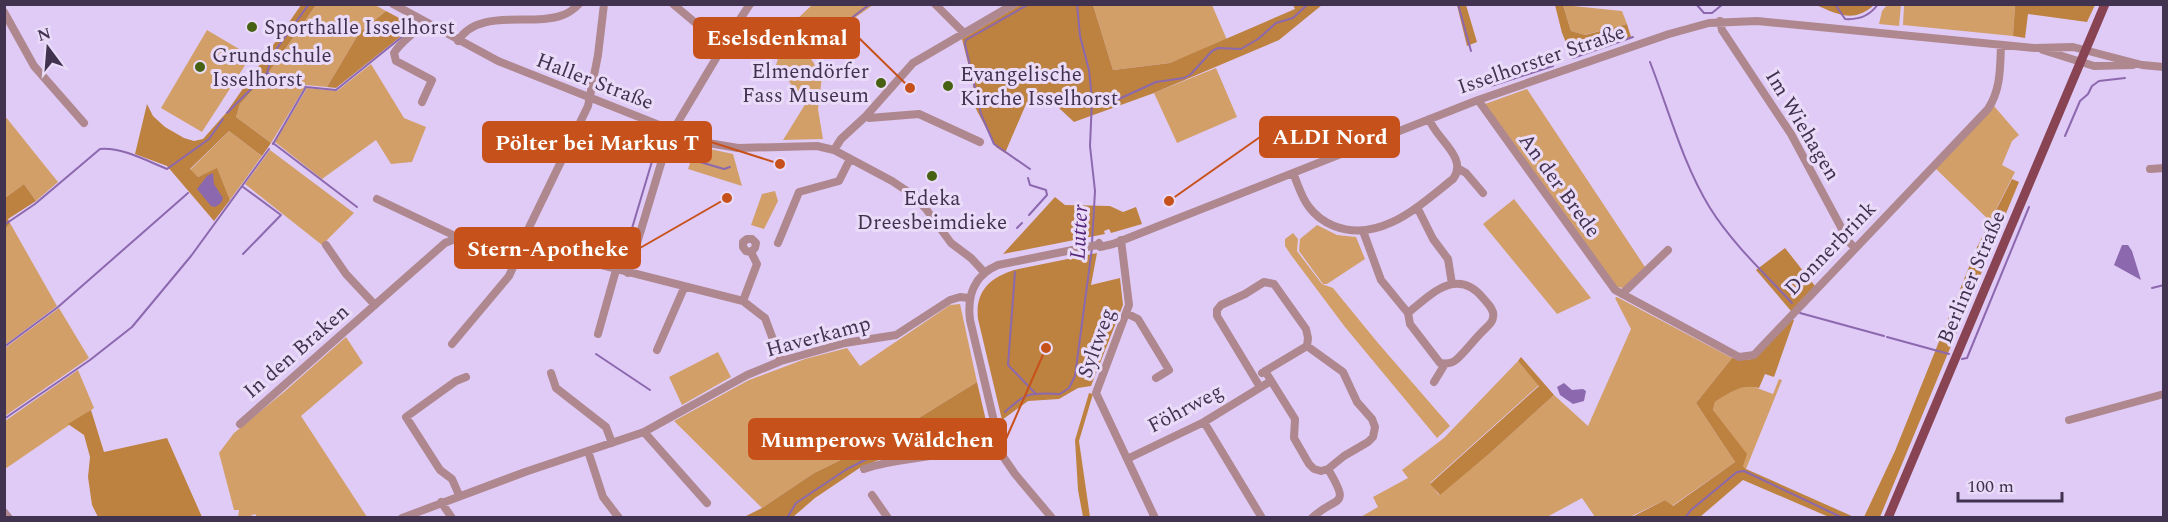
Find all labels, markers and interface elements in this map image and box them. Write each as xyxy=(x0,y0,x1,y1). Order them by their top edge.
place label: Sporthalle Isselhorst xyxy=(264,12,455,44)
street label: Isselhorster Straße xyxy=(1453,16,1629,104)
north arrow xyxy=(18,18,78,78)
callout: Eselsdenkmal xyxy=(694,18,859,58)
marker: Sporthalle Isselhorst xyxy=(245,20,259,34)
text: N xyxy=(35,21,54,48)
text: Eselsdenkmal xyxy=(706,22,848,55)
place label: Grundschule Isselhorst xyxy=(212,40,332,96)
street label: Haller Straße xyxy=(531,45,658,119)
place label: Elmendörfer Fass Museum xyxy=(742,56,869,112)
place label: Evangelische Kirche Isselhorst xyxy=(960,59,1118,115)
marker: Grundschule Isselhorst xyxy=(193,60,207,74)
street label: Im Wiehagen xyxy=(1756,64,1848,187)
marker: Elmendörfer Fass Museum xyxy=(874,76,888,90)
marker: Evangelische Kirche Isselhorst xyxy=(941,79,955,93)
callout: ALDI Nord xyxy=(1260,117,1399,157)
text: ALDI Nord xyxy=(1272,121,1388,154)
callout: Pölter bei Markus T xyxy=(483,122,711,162)
street label: An der Brede xyxy=(1510,126,1608,245)
text: Pölter bei Markus T xyxy=(495,127,699,160)
marker: Edeka Dreesbeimdieke xyxy=(925,169,939,183)
place label: Edeka Dreesbeimdieke xyxy=(857,183,1007,239)
street label: Donnerbrink xyxy=(1777,194,1885,303)
water label: Lutter xyxy=(1062,203,1097,260)
street label: Berliner Straße xyxy=(1929,206,2014,349)
callout: Stern-Apotheke xyxy=(455,228,640,268)
text: Stern-Apotheke xyxy=(467,233,629,266)
street label: In den Braken xyxy=(237,297,357,407)
street label: Syltweg xyxy=(1069,304,1124,383)
street label: Haverkamp xyxy=(762,308,874,366)
street label: Föhrweg xyxy=(1142,376,1229,442)
callout: Mumperows Wäldchen xyxy=(749,419,1006,459)
text: Mumperows Wäldchen xyxy=(760,424,994,457)
scale bar xyxy=(1958,465,2062,503)
text: 100 m xyxy=(1967,473,2014,500)

